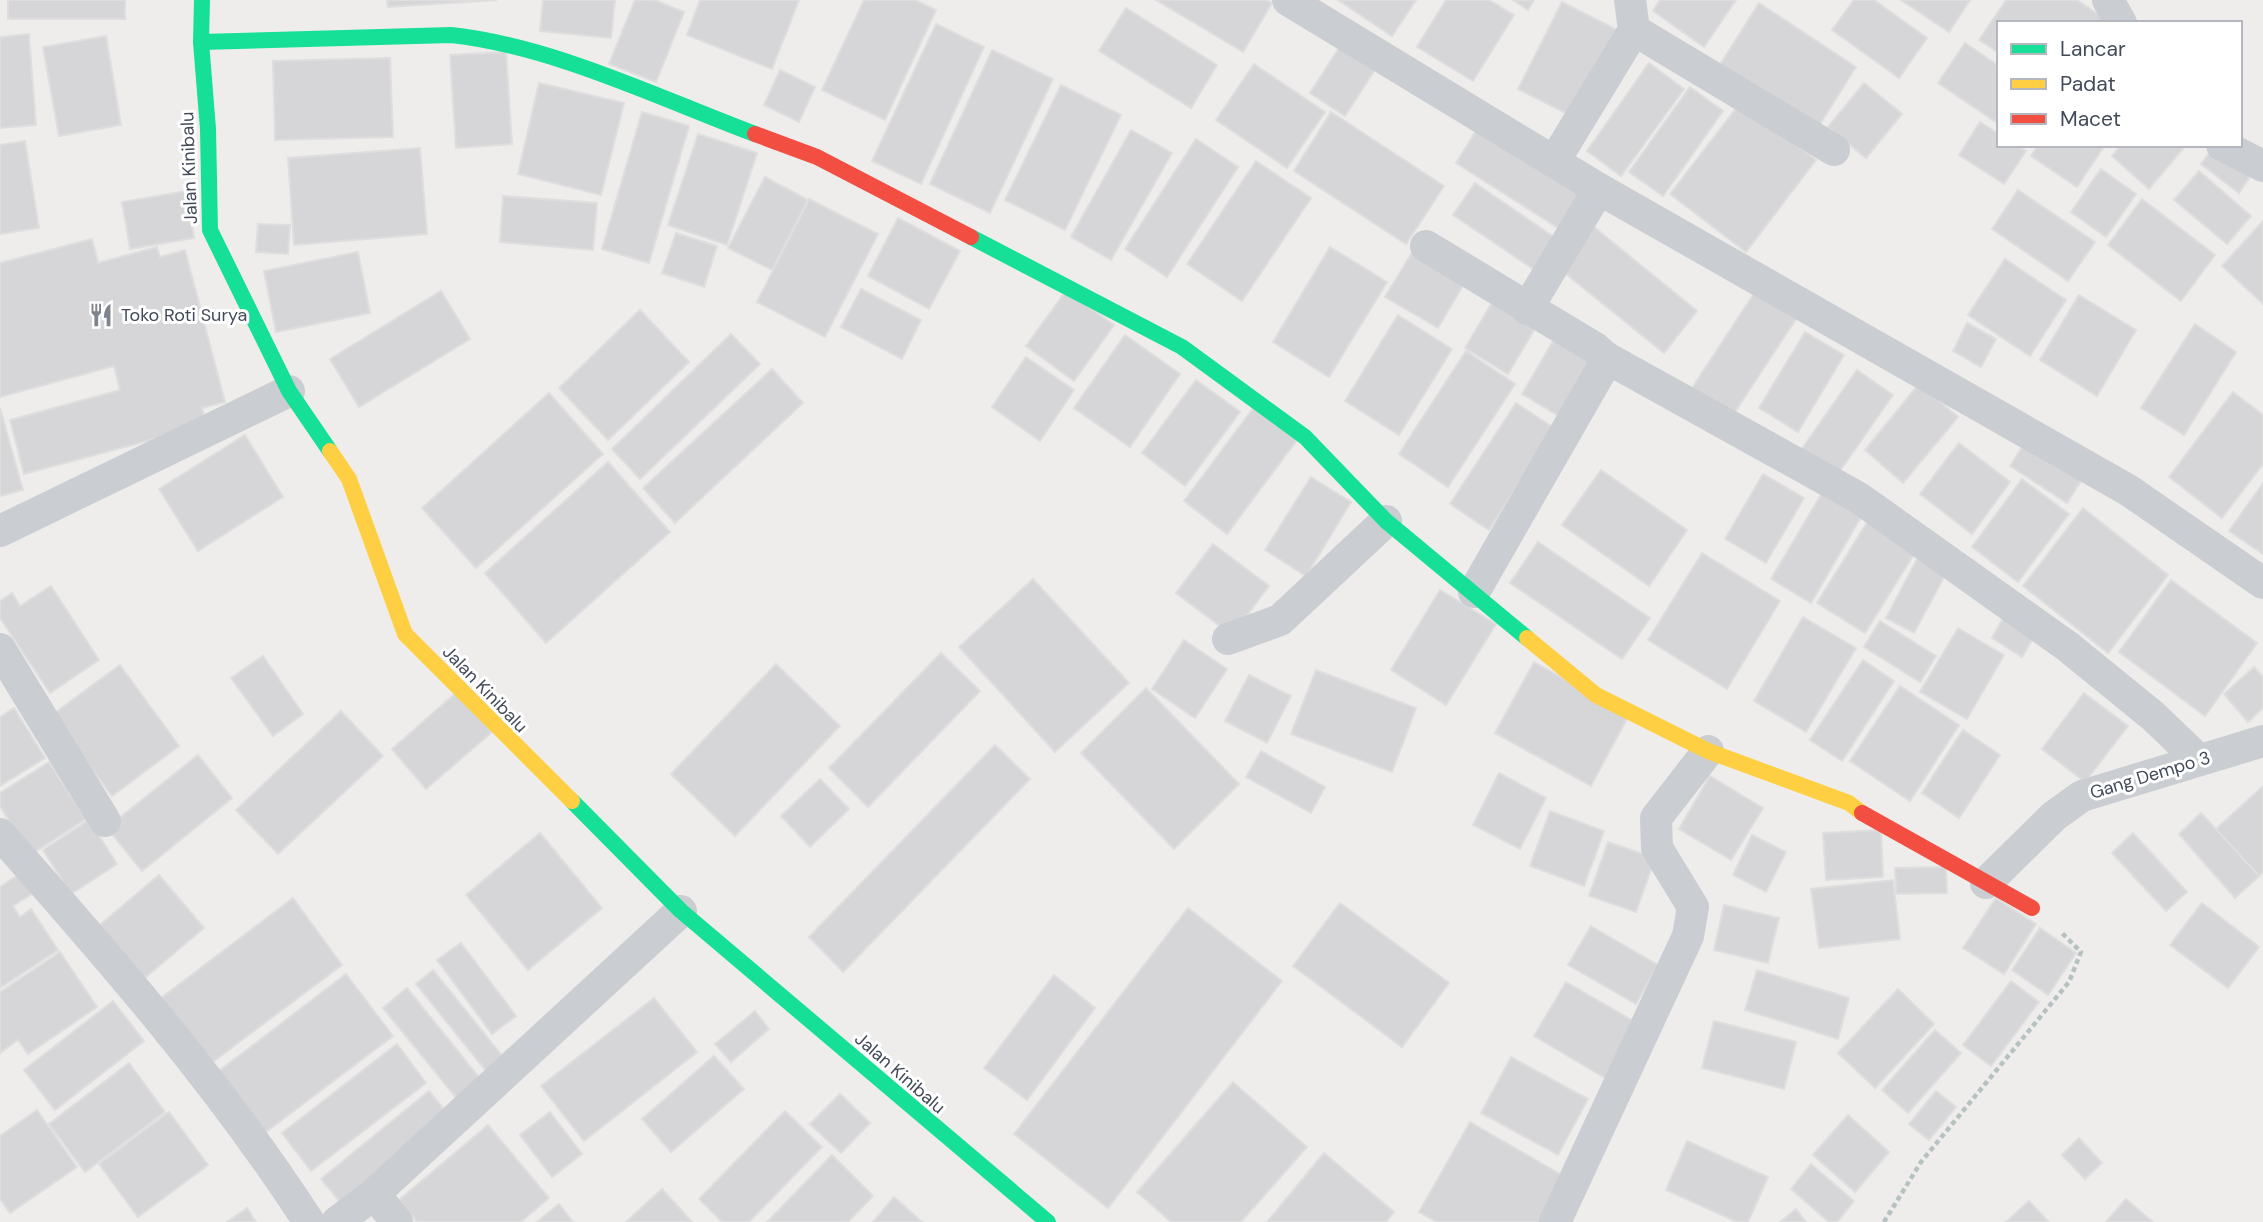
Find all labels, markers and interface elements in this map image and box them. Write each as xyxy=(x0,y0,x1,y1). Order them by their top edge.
legend xyxy=(1997,21,2242,147)
text: Lancar xyxy=(2060,35,2126,63)
text: Padat xyxy=(2060,70,2116,98)
text: Macet xyxy=(2060,105,2121,133)
street label: Jalan Kinibalu xyxy=(175,111,203,225)
restaurant icon: Toko Roti Surya xyxy=(87,301,115,329)
place label: Toko Roti Surya xyxy=(121,303,247,327)
street label: Jalan Kinibalu xyxy=(437,640,533,738)
street label: Gang Dempo 3 xyxy=(2087,745,2213,805)
street label: Jalan Kinibalu xyxy=(850,1027,950,1119)

